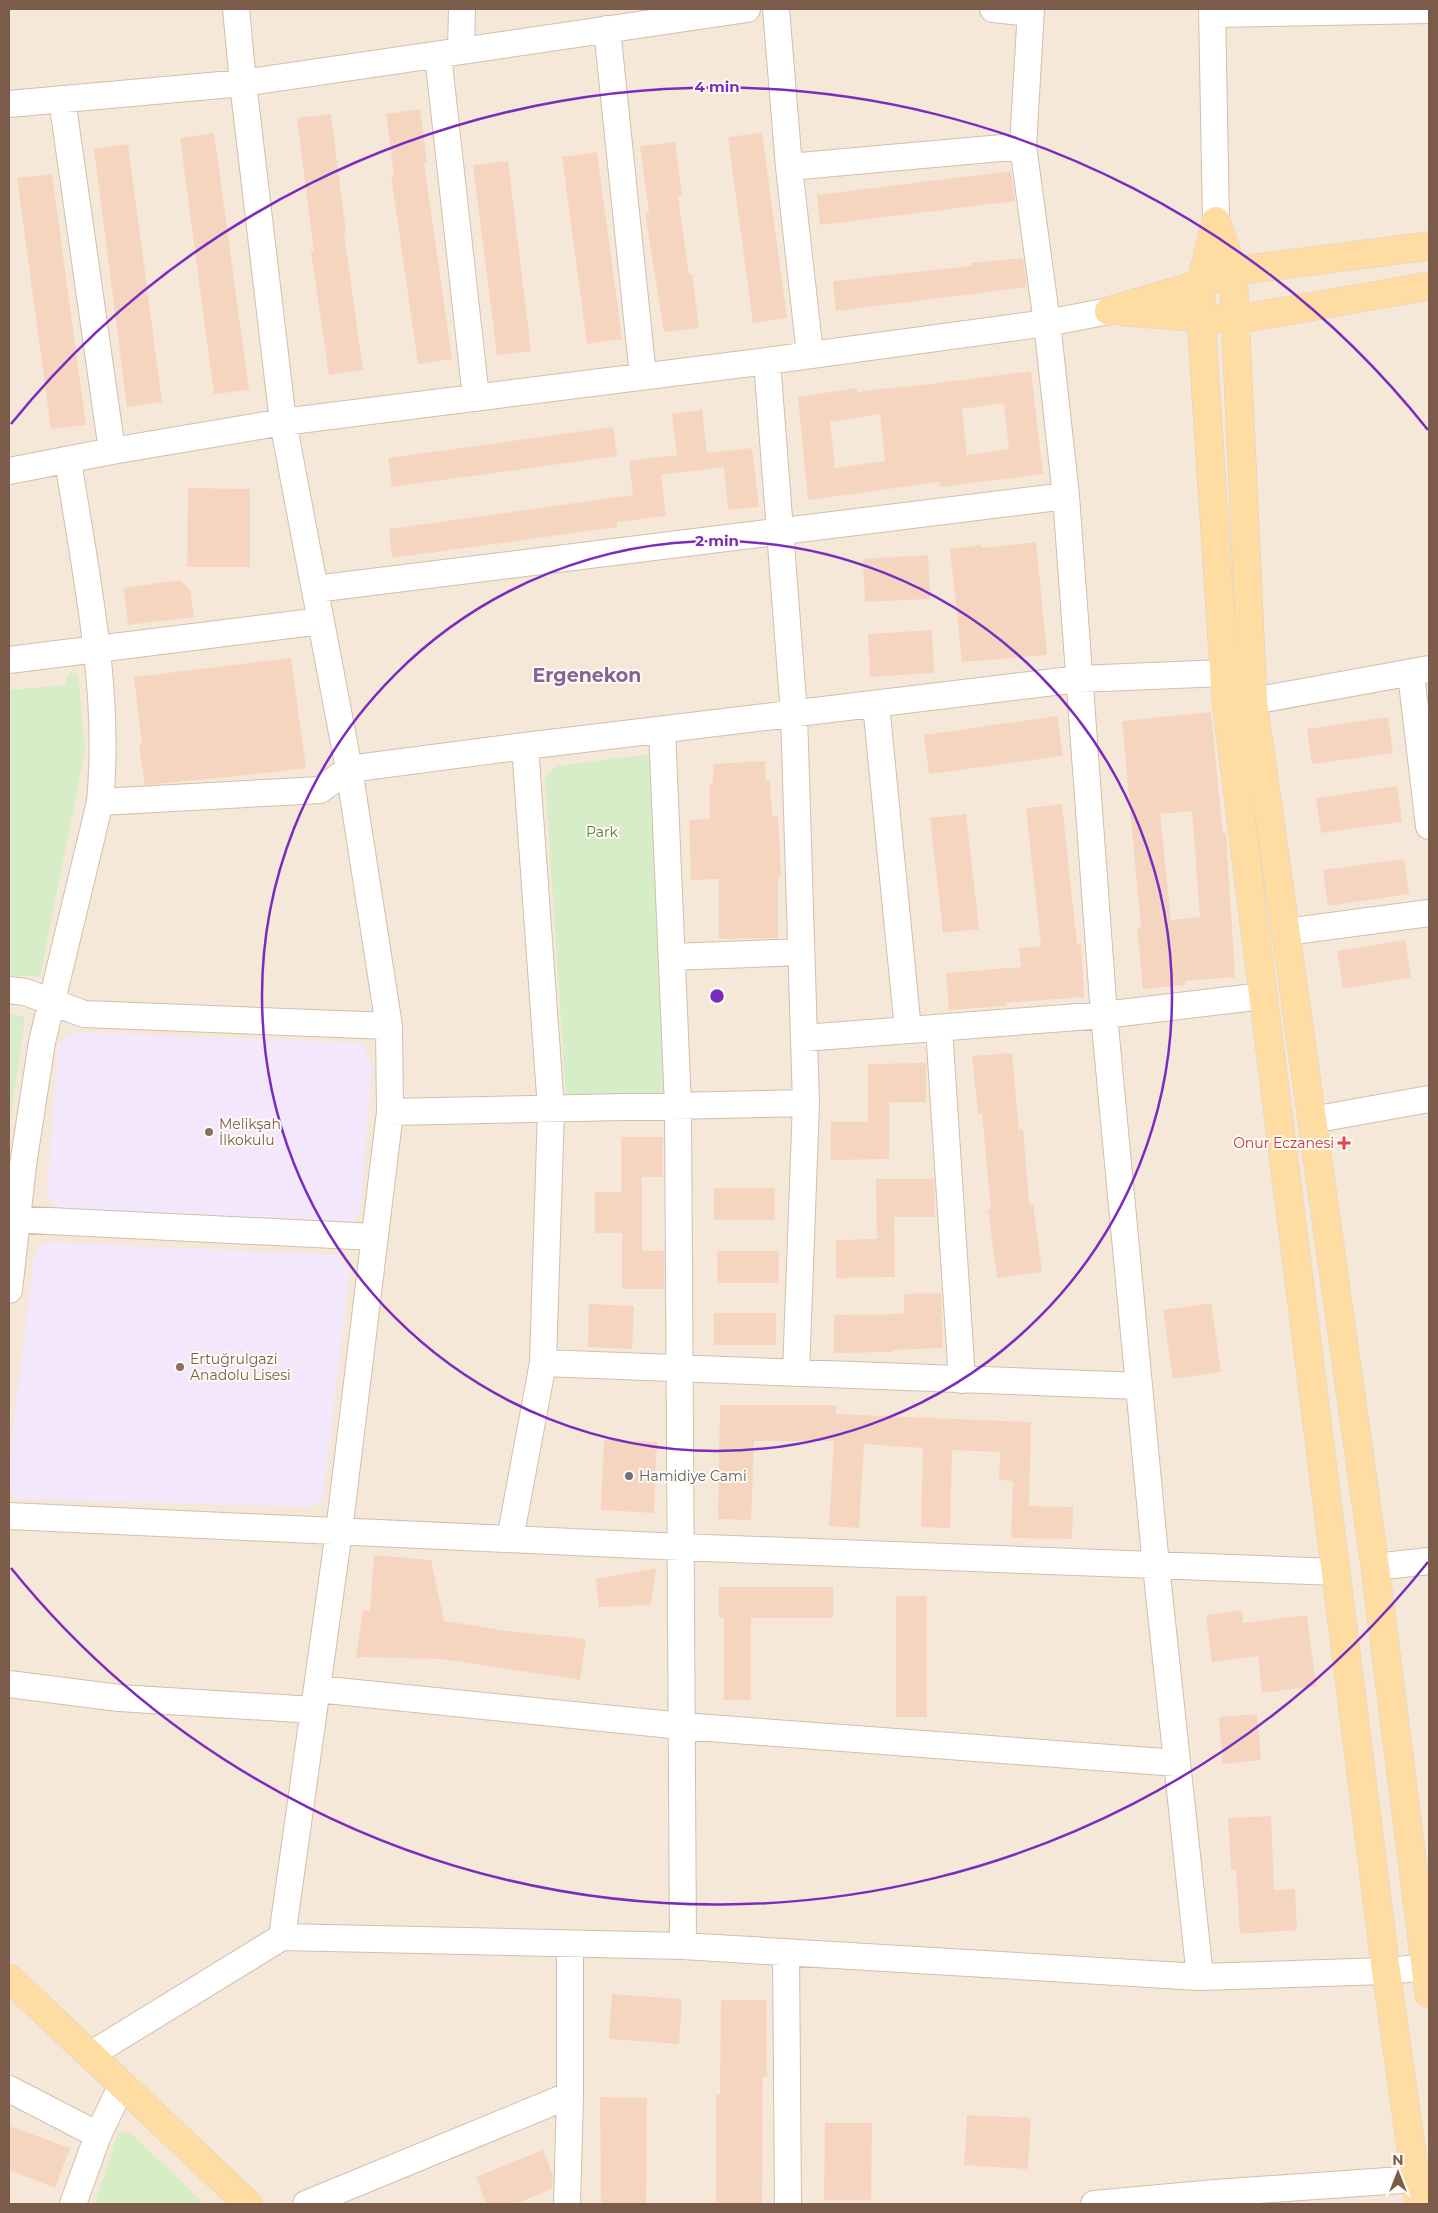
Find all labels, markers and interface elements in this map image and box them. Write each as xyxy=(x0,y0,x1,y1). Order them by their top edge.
text: 4 min xyxy=(694,77,740,96)
text: 2 min xyxy=(695,531,739,550)
district label: Ergenekon xyxy=(533,664,641,687)
park label: Park xyxy=(586,823,619,841)
centre of rings xyxy=(708,987,726,1005)
place label: Melikşah İlkokulu xyxy=(219,1115,281,1149)
marker: Melikşah İlkokulu xyxy=(203,1126,215,1138)
place label: Onur Eczanesi xyxy=(1233,1134,1334,1152)
marker: Onur Eczanesi xyxy=(1338,1137,1350,1149)
place label: Ertuğrulgazi Anadolu Lisesi xyxy=(190,1350,291,1384)
marker: Ertuğrulgazi Anadolu Lisesi xyxy=(174,1361,186,1373)
place label: Hamidiye Cami xyxy=(639,1467,747,1485)
marker: Hamidiye Cami xyxy=(623,1470,635,1482)
north arrow xyxy=(1373,2148,1423,2198)
text: N xyxy=(1392,2151,1404,2169)

